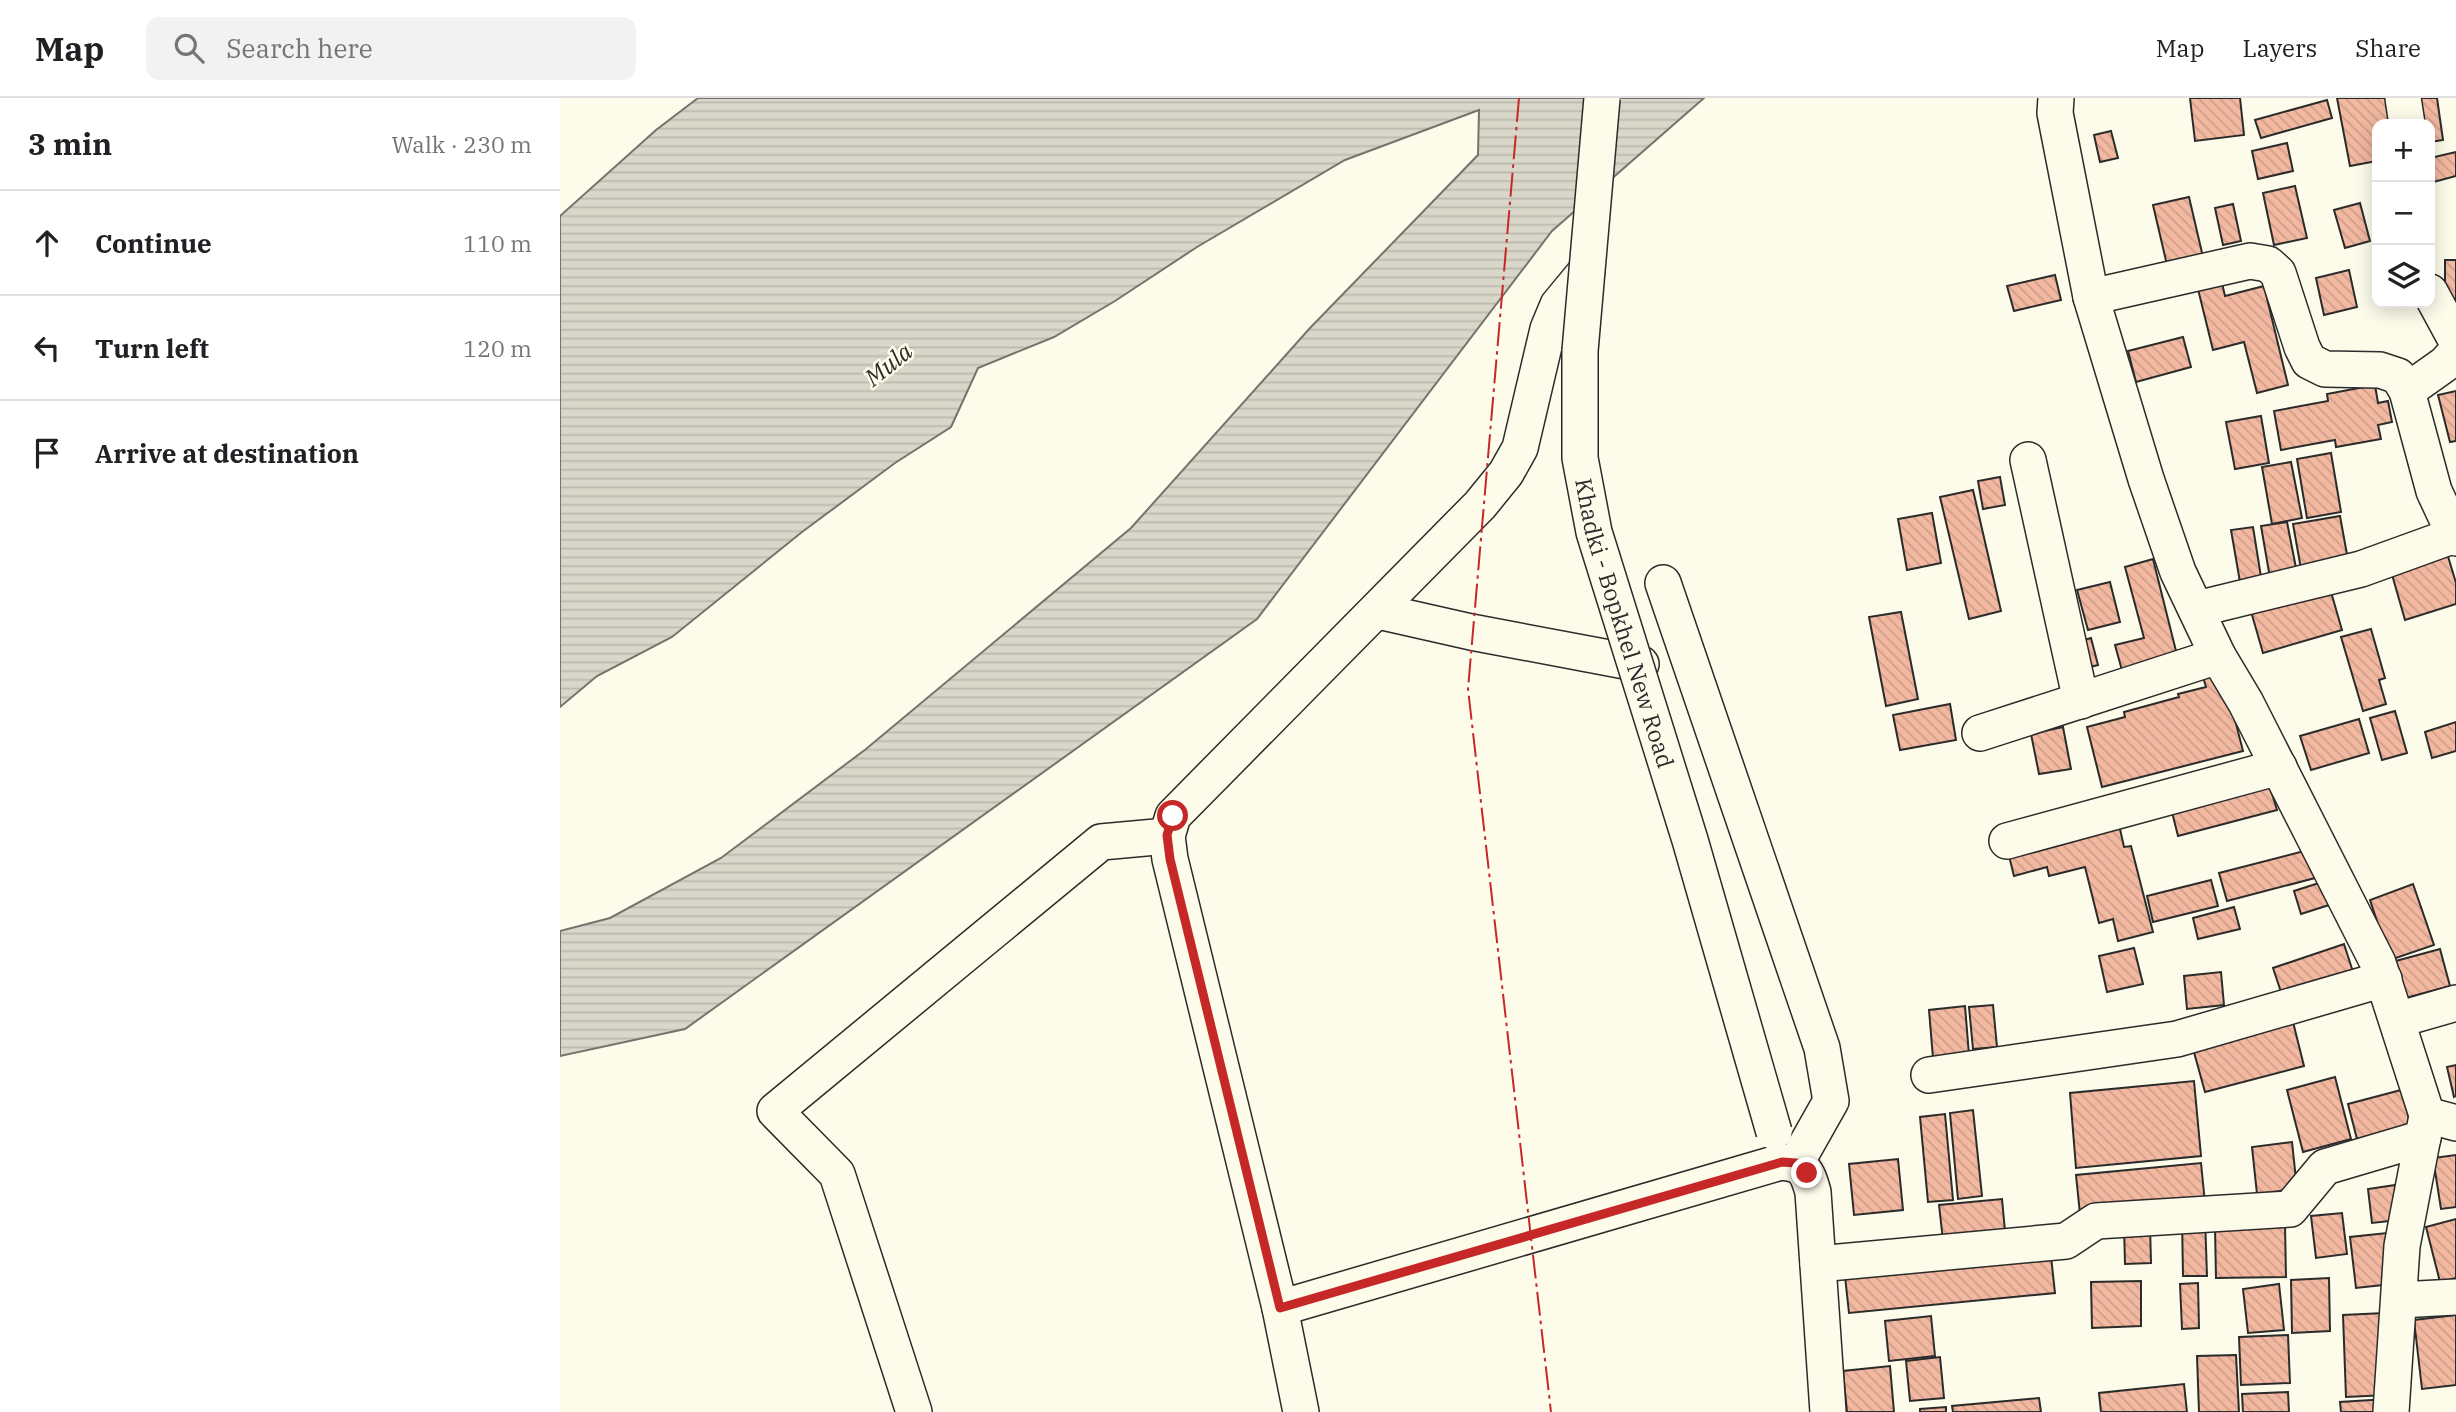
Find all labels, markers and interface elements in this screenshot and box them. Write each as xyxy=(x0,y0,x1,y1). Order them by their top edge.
search box xyxy=(146,17,636,80)
text: Map xyxy=(35,27,104,70)
icon: search xyxy=(170,29,208,67)
text: Search here xyxy=(226,31,373,65)
text: Map xyxy=(2156,32,2204,64)
text: Layers xyxy=(2242,32,2317,64)
text: Share xyxy=(2355,32,2421,64)
map controls xyxy=(2372,119,2435,308)
button: + xyxy=(2372,119,2435,182)
text: 3 min xyxy=(28,124,112,163)
text: Walk · 230 m xyxy=(391,129,532,159)
button: − xyxy=(2372,182,2435,245)
icon: ahead xyxy=(28,224,66,262)
text: Continue xyxy=(95,226,212,260)
text: 110 m xyxy=(463,228,532,258)
button: layers xyxy=(2372,245,2435,308)
icon: left xyxy=(28,329,66,367)
text: Turn left xyxy=(95,331,209,365)
text: 120 m xyxy=(463,333,532,363)
water label: Mula xyxy=(857,335,919,394)
icon: arrive xyxy=(28,434,66,472)
text: Arrive at destination xyxy=(95,436,359,470)
street label: Khadki - Bopkhel New Road xyxy=(1569,476,1682,771)
route start xyxy=(1157,800,1188,831)
route end xyxy=(1791,1157,1822,1188)

